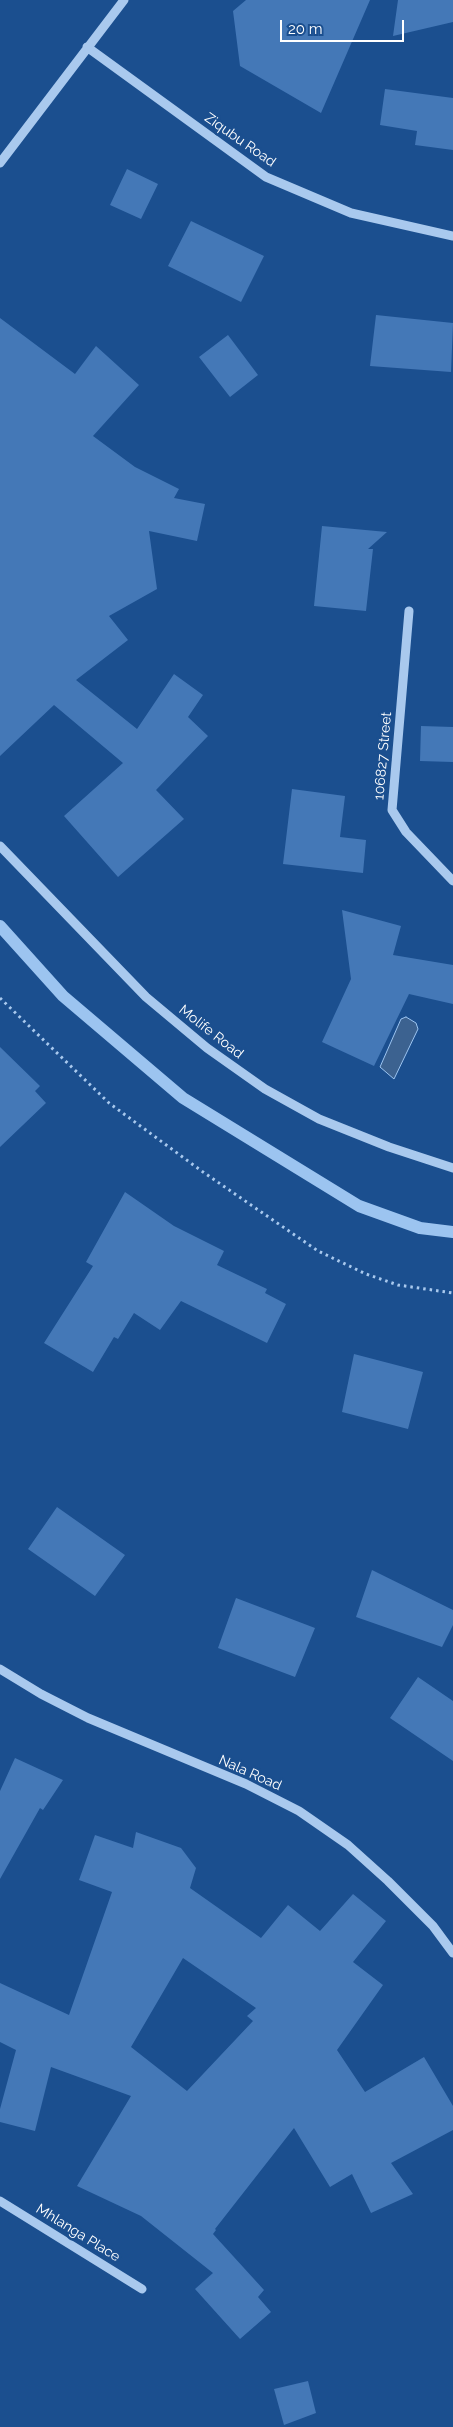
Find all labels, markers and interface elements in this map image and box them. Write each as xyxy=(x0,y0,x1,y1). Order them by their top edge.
scale bar xyxy=(283,10,407,42)
text: 20 m xyxy=(288,20,323,38)
street label: Ziqubu Road xyxy=(201,109,279,171)
street label: 106827 Street xyxy=(371,711,395,801)
street label: Molife Road xyxy=(175,1002,247,1062)
street label: Nala Road xyxy=(216,1752,284,1794)
street label: Mhlanga Place xyxy=(33,2200,123,2266)

